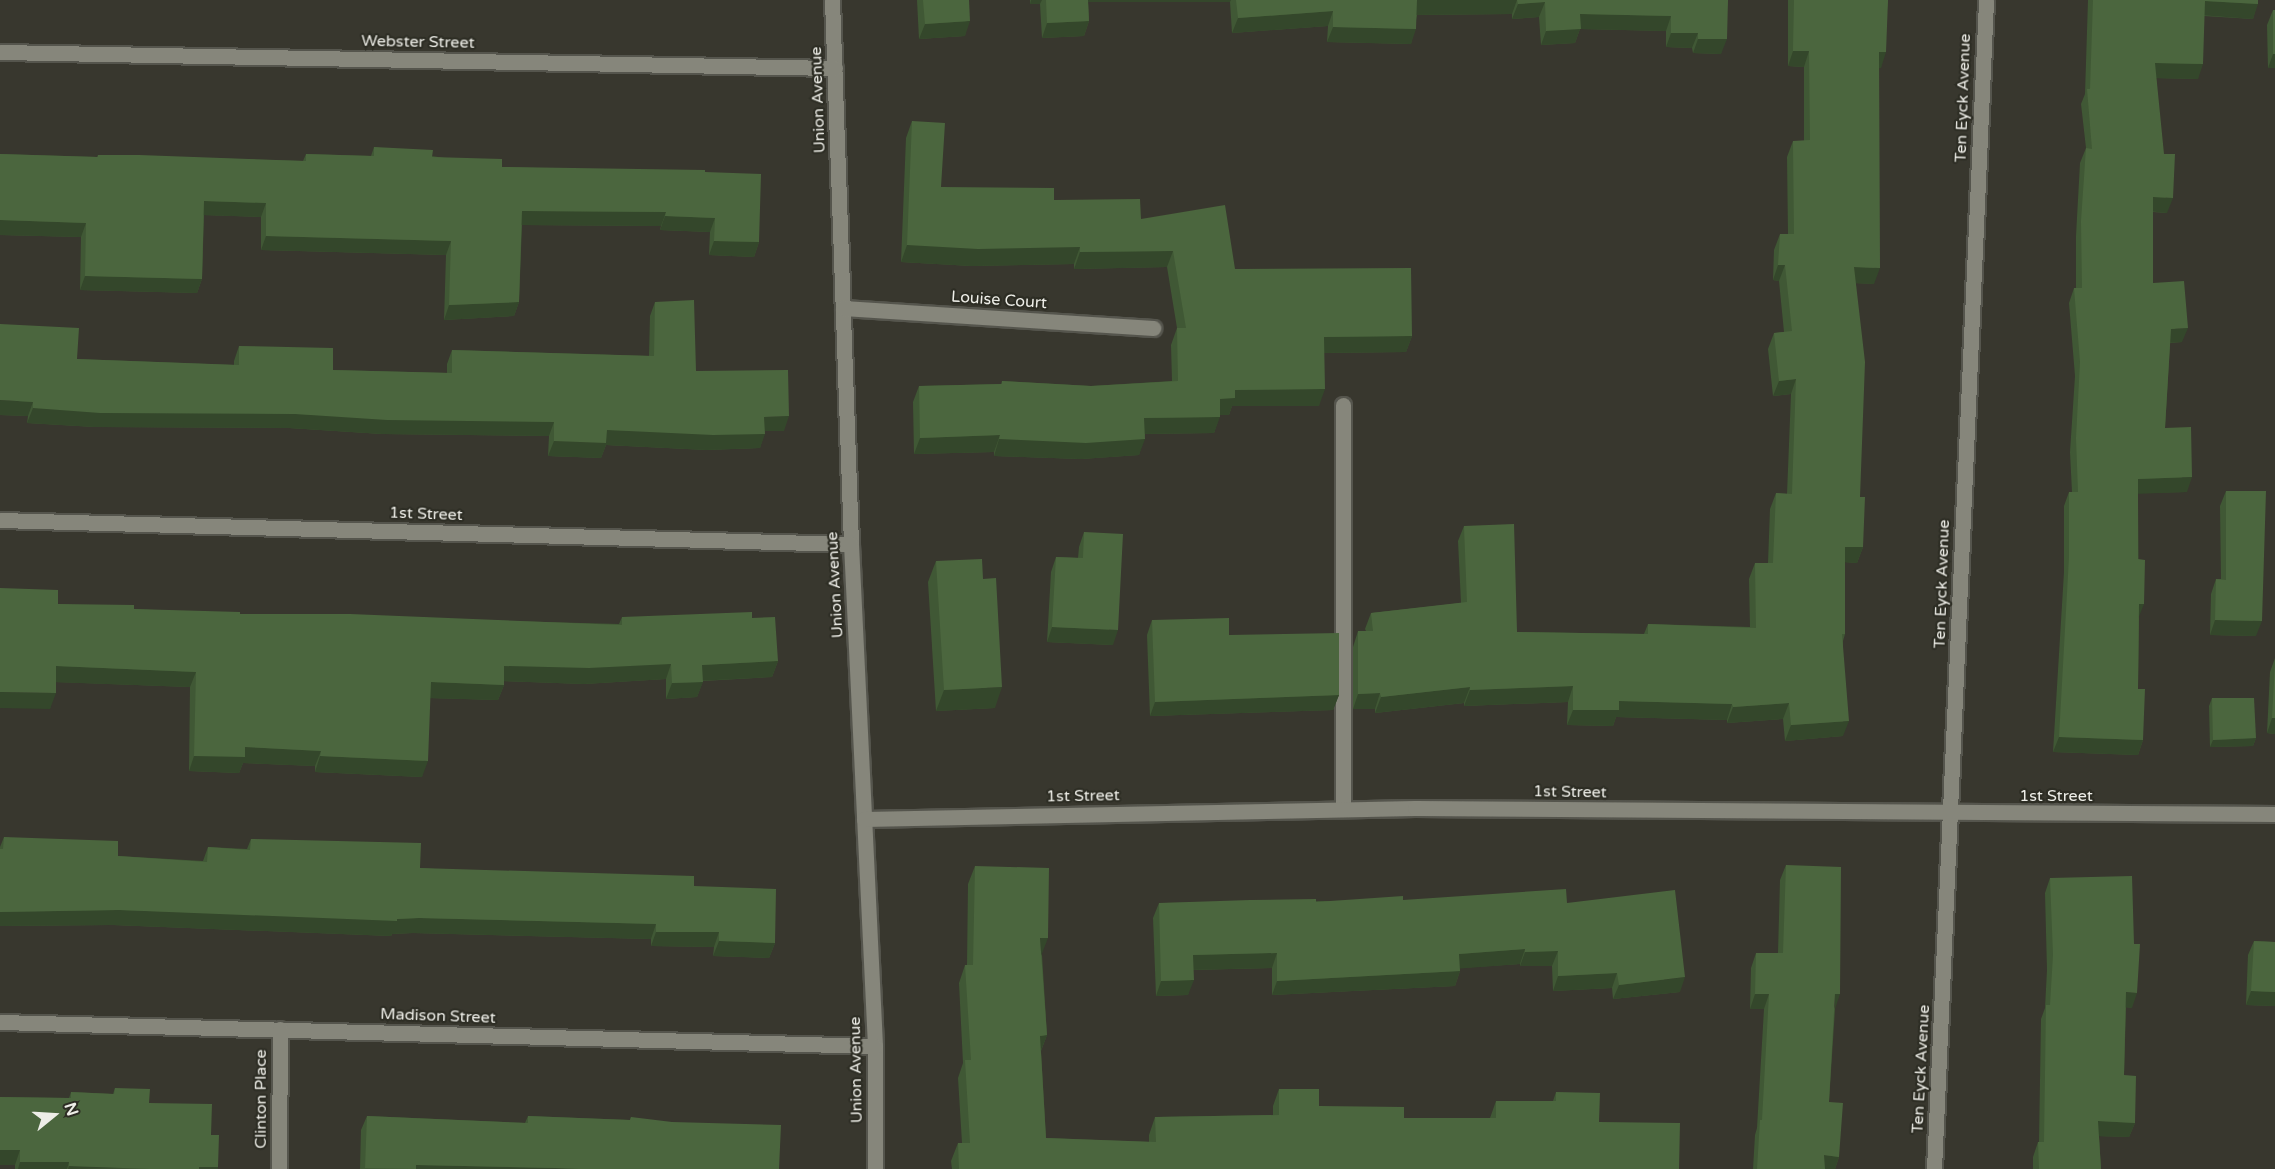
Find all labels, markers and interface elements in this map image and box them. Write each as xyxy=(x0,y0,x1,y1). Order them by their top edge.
street label: Webster Street xyxy=(361,31,475,53)
street label: Ten Eyck Avenue xyxy=(1951,33,1975,163)
street label: Union Avenue xyxy=(807,46,829,154)
street label: Louise Court xyxy=(950,287,1048,313)
street label: 1st Street xyxy=(389,503,463,525)
street label: Ten Eyck Avenue xyxy=(1930,519,1954,649)
street label: Union Avenue xyxy=(823,531,847,639)
street label: 1st Street xyxy=(1533,782,1607,802)
street label: 1st Street xyxy=(1046,786,1120,806)
street label: 1st Street xyxy=(2019,786,2093,806)
street label: Madison Street xyxy=(380,1004,496,1028)
street label: Ten Eyck Avenue xyxy=(1908,1004,1934,1134)
street label: Union Avenue xyxy=(845,1017,867,1123)
street label: Clinton Place xyxy=(251,1049,271,1149)
north arrow xyxy=(24,1085,84,1145)
text: N xyxy=(60,1100,83,1119)

